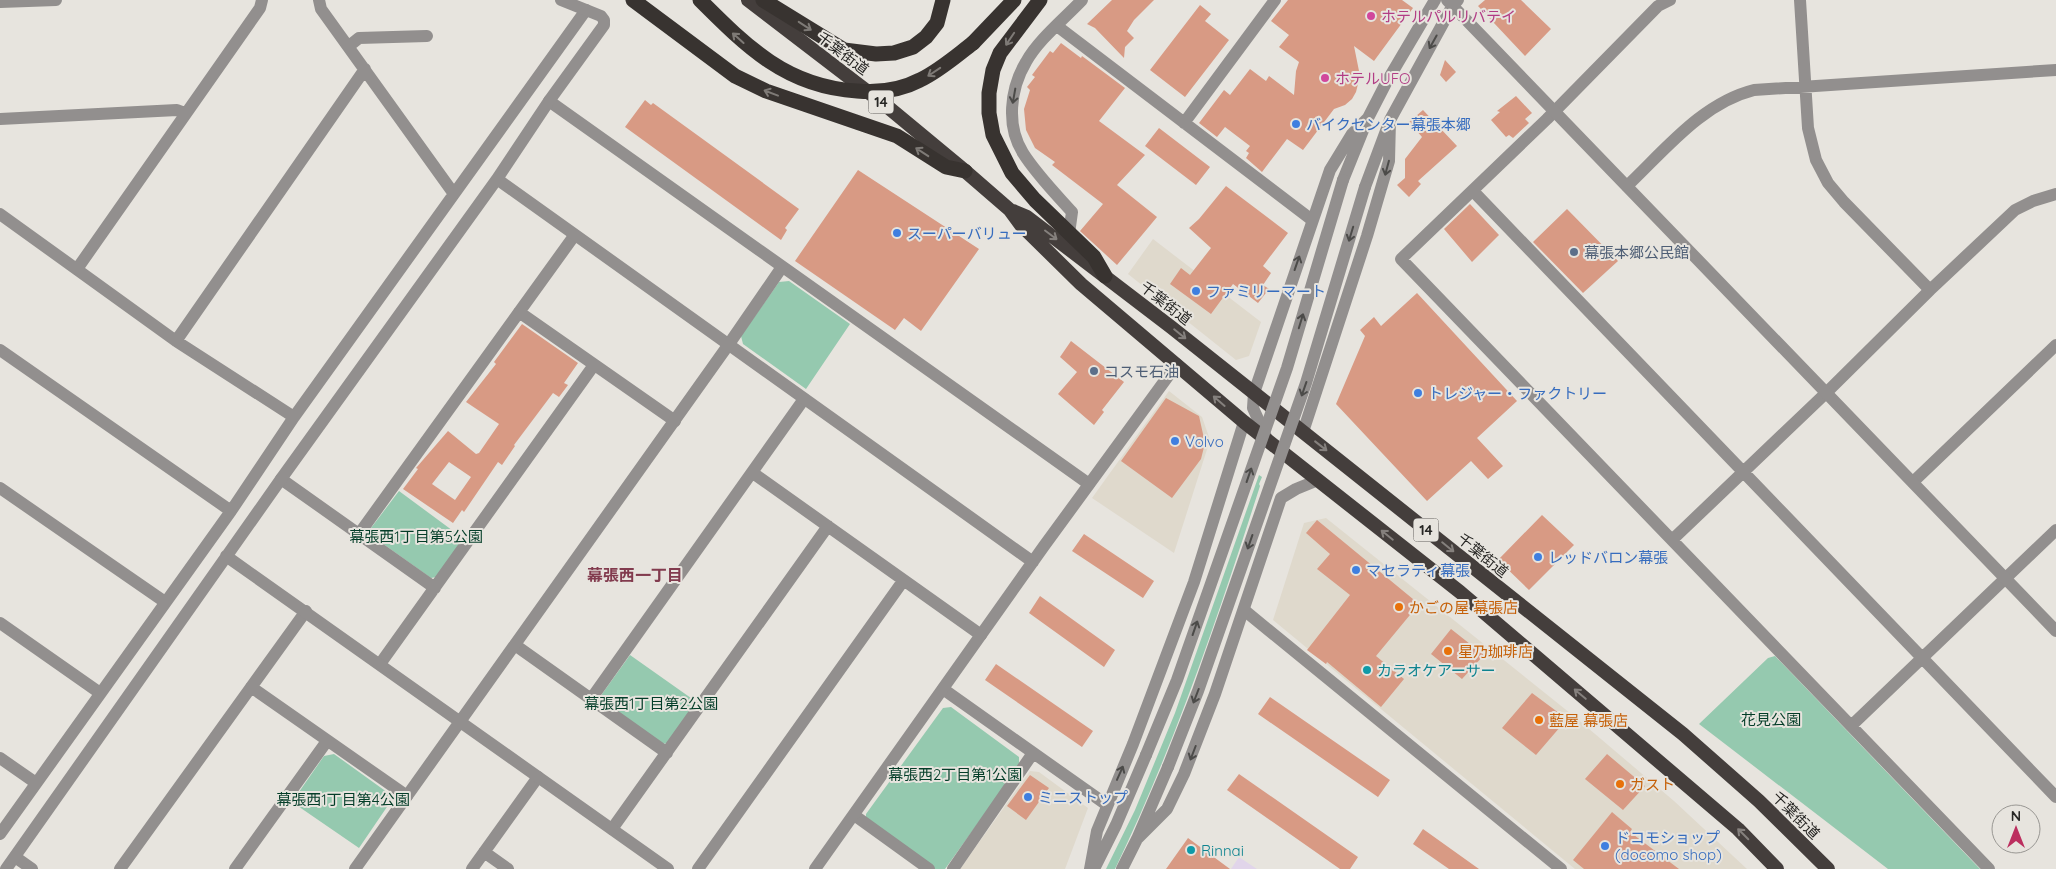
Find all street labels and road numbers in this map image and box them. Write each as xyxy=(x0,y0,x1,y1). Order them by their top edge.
street label: 千葉街道 xyxy=(813,27,873,79)
road number: 14 xyxy=(868,90,894,114)
street label: 千葉街道 xyxy=(1137,277,1195,329)
road number: 14 xyxy=(1414,518,1438,542)
street label: 千葉街道 xyxy=(1454,529,1512,581)
street label: 千葉街道 xyxy=(1768,787,1824,843)

